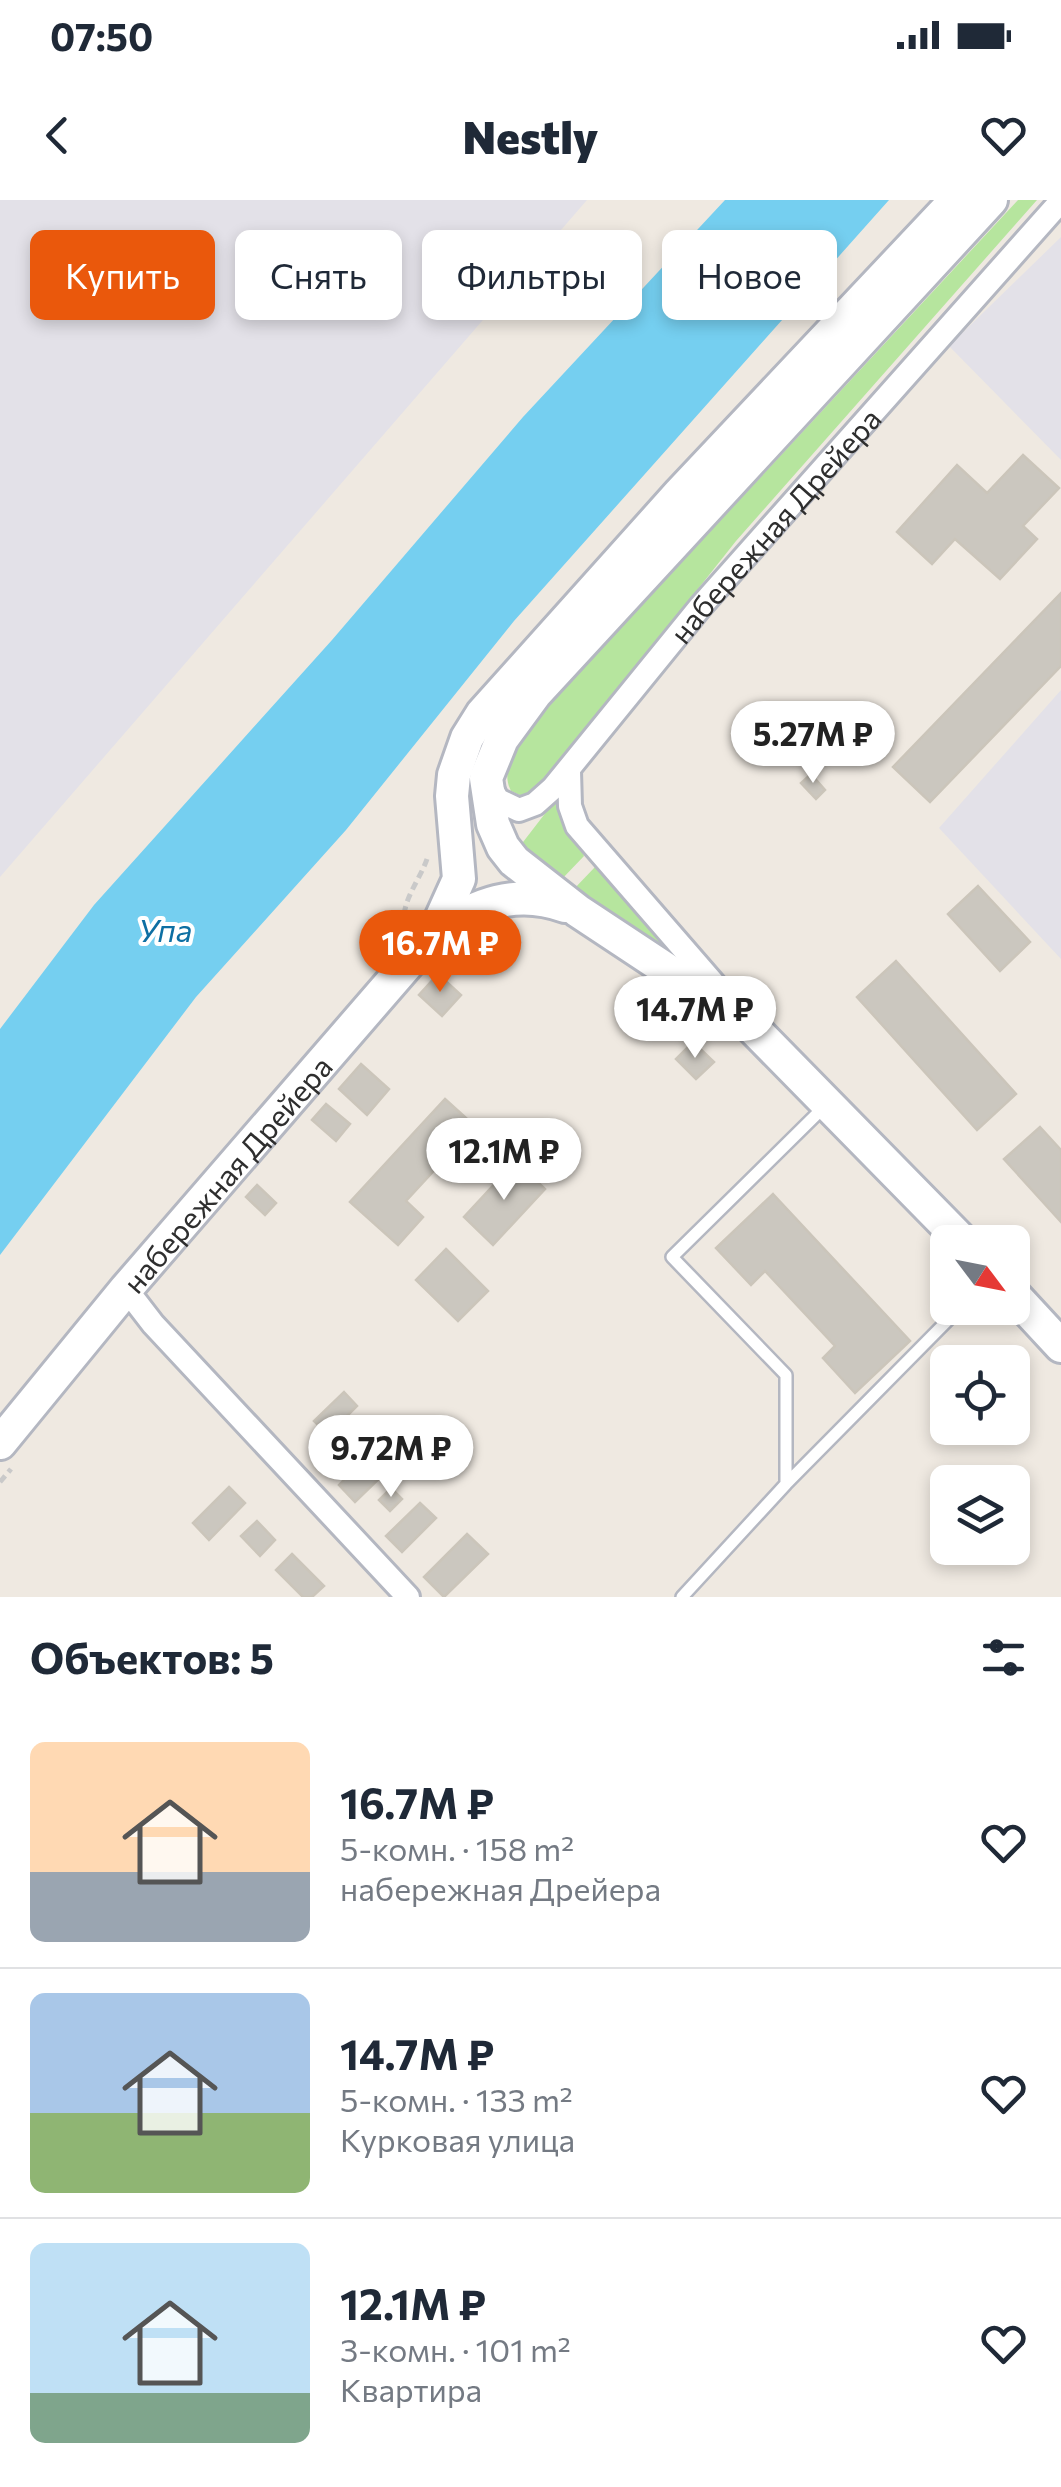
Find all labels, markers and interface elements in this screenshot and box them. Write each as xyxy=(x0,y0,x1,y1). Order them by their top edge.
text: 07:50 xyxy=(50,12,153,59)
icon: back xyxy=(30,108,85,163)
text: Nestly xyxy=(463,108,598,163)
icon: heart xyxy=(976,108,1031,163)
chip: Купить xyxy=(30,230,215,320)
chip: Снять xyxy=(235,230,402,320)
chip: Фильтры xyxy=(422,230,642,320)
chip: Новое xyxy=(662,230,837,320)
street label: набережная Дрейера xyxy=(661,400,887,650)
pin: 5.27M ₽ xyxy=(721,701,905,786)
text: 5.27M ₽ xyxy=(753,713,873,753)
water label: Упа xyxy=(138,909,192,949)
pin: 16.7M ₽ xyxy=(348,910,532,995)
text: 16.7M ₽ xyxy=(381,922,499,962)
pin: 14.7M ₽ xyxy=(603,976,787,1061)
text: 14.7M ₽ xyxy=(636,988,754,1028)
street label: набережная Дрейера xyxy=(114,1047,339,1299)
pin: 12.1M ₽ xyxy=(412,1118,596,1203)
text: 12.1M ₽ xyxy=(448,1130,560,1170)
north arrow xyxy=(930,1225,1030,1325)
map controls xyxy=(930,1225,1030,1565)
button: locate xyxy=(930,1345,1030,1445)
pin: 9.72M ₽ xyxy=(299,1415,483,1500)
text: 9.72M ₽ xyxy=(330,1427,452,1467)
button: layers xyxy=(930,1465,1030,1565)
icon: filters xyxy=(976,1630,1031,1685)
text: Объектов: 5 xyxy=(30,1631,274,1683)
text: 16.7M ₽ xyxy=(340,1776,494,1828)
icon: home xyxy=(110,1782,230,1902)
icon: heart xyxy=(976,1815,1031,1870)
text: 5-комн. · 158 m² xyxy=(340,1828,574,1868)
text: набережная Дрейера xyxy=(340,1868,661,1908)
text: 14.7M ₽ xyxy=(340,2027,495,2079)
icon: home xyxy=(110,2033,230,2153)
icon: heart xyxy=(976,2066,1031,2121)
text: 5-комн. · 133 m² xyxy=(340,2079,573,2119)
text: Курковая улица xyxy=(340,2119,575,2159)
text: 12.1M ₽ xyxy=(340,2277,486,2329)
icon: home xyxy=(110,2283,230,2403)
icon: heart xyxy=(976,2316,1031,2371)
text: 3-комн. · 101 m² xyxy=(340,2329,571,2369)
text: Квартира xyxy=(340,2369,482,2409)

